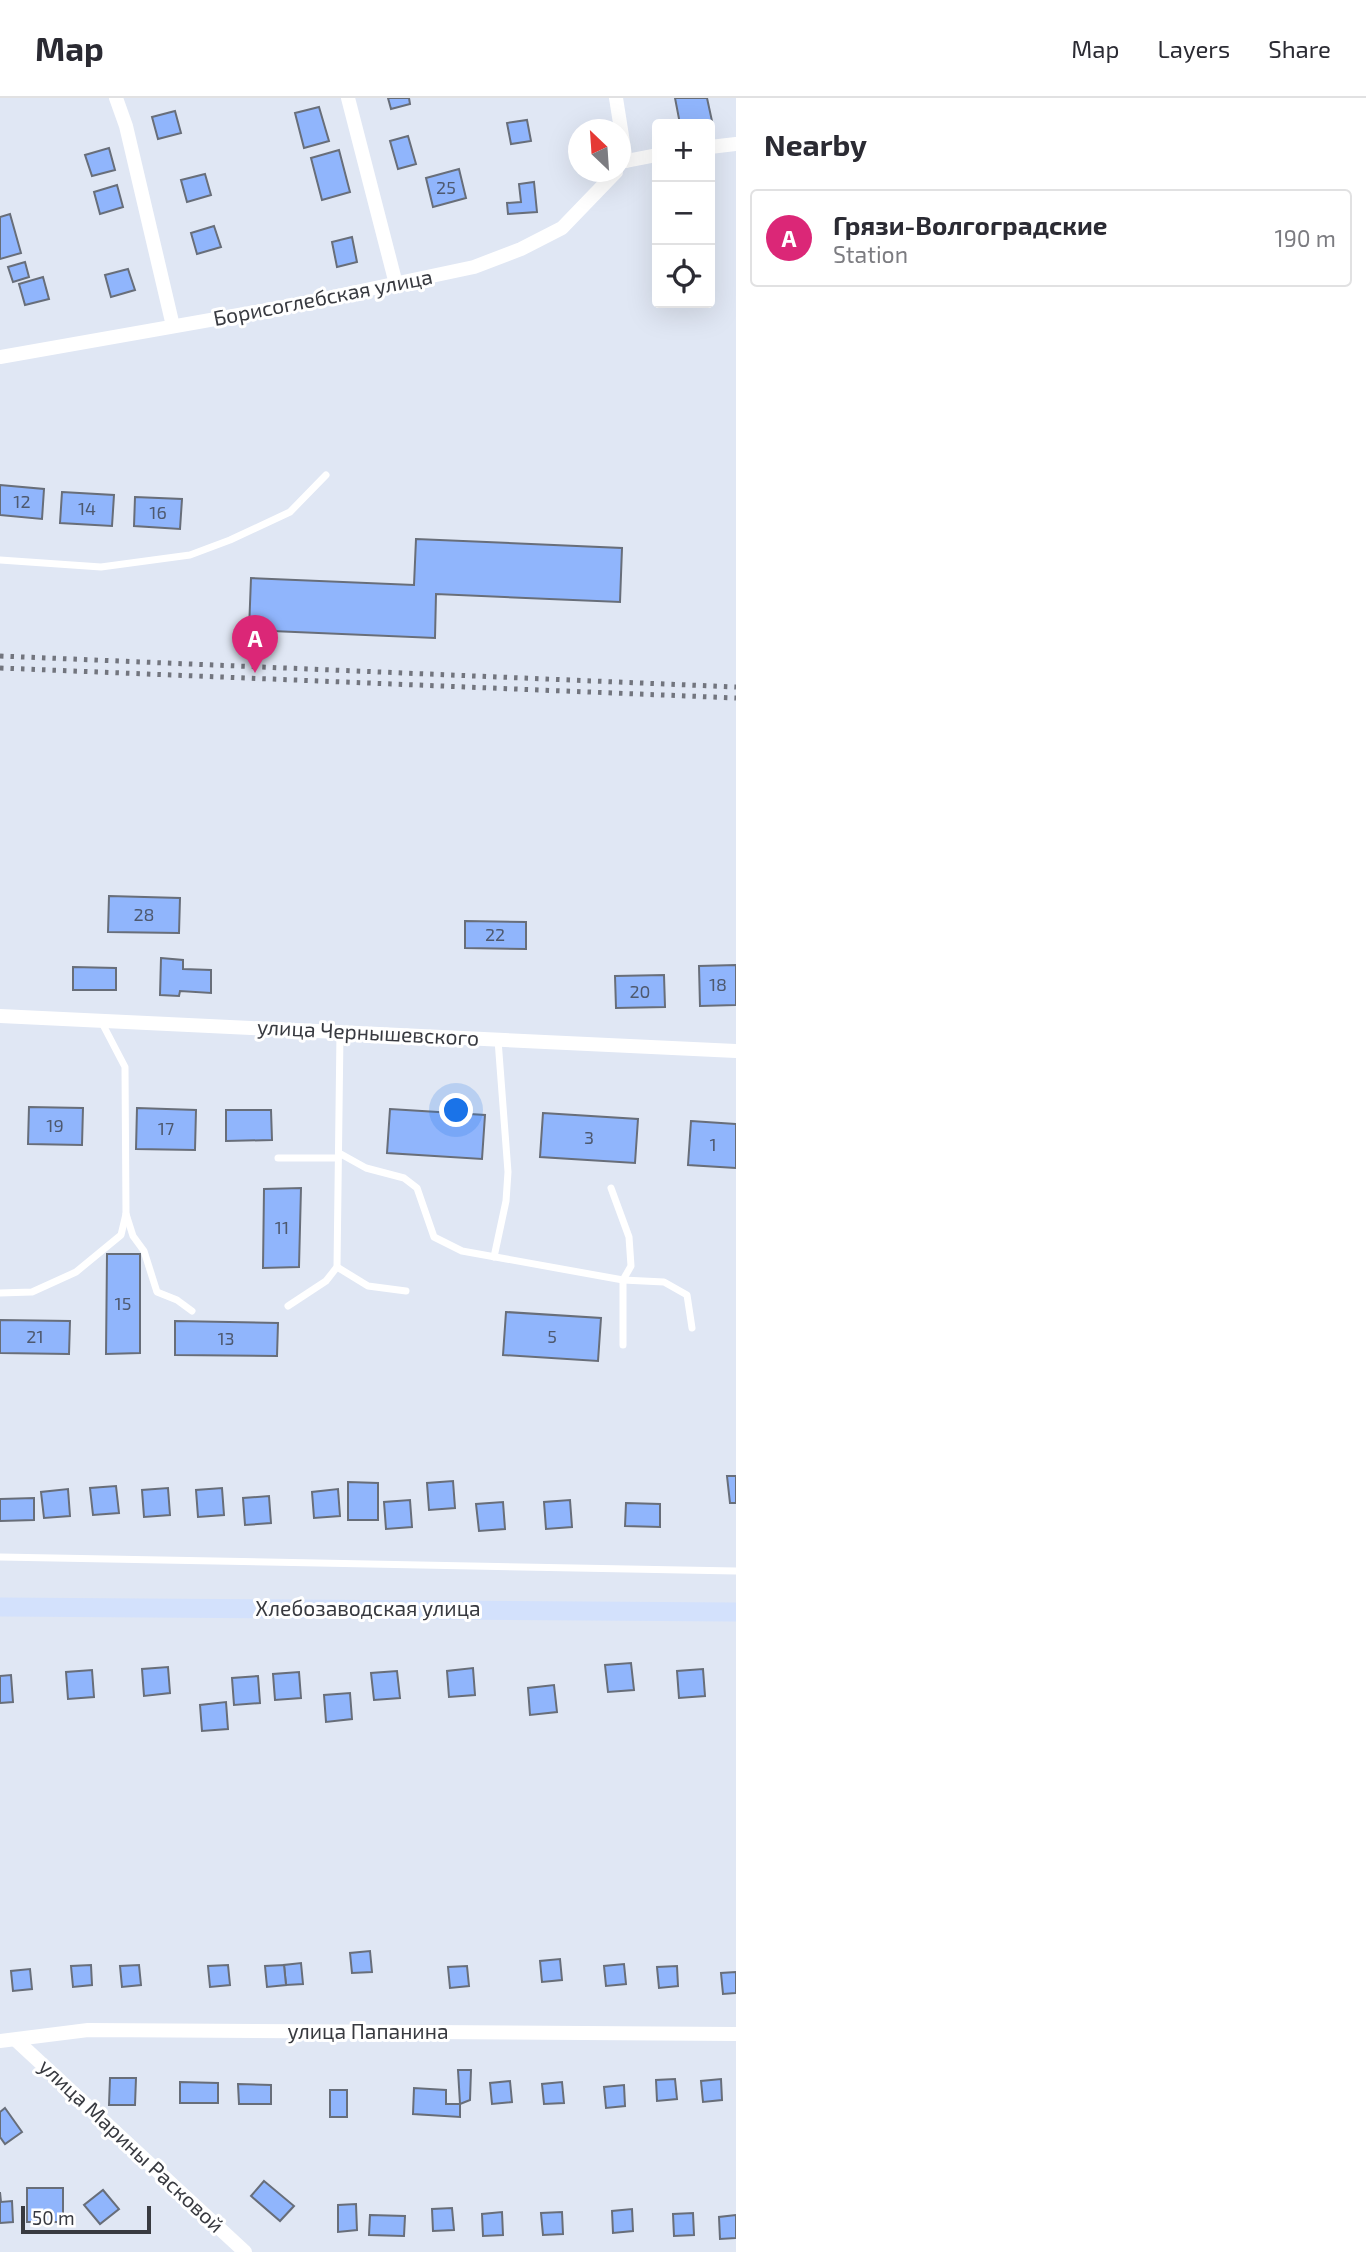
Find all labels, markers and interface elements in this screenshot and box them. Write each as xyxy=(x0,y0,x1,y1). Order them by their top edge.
text: Map xyxy=(35,28,104,68)
text: Map xyxy=(1071,34,1119,63)
text: Layers xyxy=(1157,34,1230,63)
text: Share xyxy=(1268,34,1331,63)
north arrow xyxy=(568,119,631,182)
map controls xyxy=(652,119,715,308)
button: + xyxy=(652,119,715,182)
text: Nearby xyxy=(764,126,867,162)
house number: 25 xyxy=(436,176,456,198)
button: − xyxy=(652,182,715,245)
text: Грязи-Волгоградские xyxy=(833,209,1108,240)
text: A xyxy=(781,224,797,252)
text: 190 m xyxy=(1275,224,1336,252)
text: Station xyxy=(833,240,908,268)
button: locate xyxy=(652,245,715,308)
street label: Борисоглебская улица xyxy=(211,263,435,331)
house number: 12 xyxy=(13,490,31,512)
house number: 14 xyxy=(78,497,96,519)
house number: 16 xyxy=(149,501,167,523)
pin: A xyxy=(232,615,278,673)
house number: 28 xyxy=(133,903,155,925)
house number: 22 xyxy=(485,923,505,945)
house number: 18 xyxy=(709,973,727,995)
house number: 20 xyxy=(630,980,650,1002)
street label: улица Чернышевского xyxy=(256,1013,480,1051)
your location xyxy=(439,1093,473,1127)
house number: 19 xyxy=(46,1114,64,1136)
house number: 17 xyxy=(158,1117,174,1139)
house number: 3 xyxy=(584,1126,594,1148)
house number: 1 xyxy=(709,1133,717,1155)
house number: 11 xyxy=(275,1216,289,1238)
house number: 15 xyxy=(115,1292,131,1314)
house number: 21 xyxy=(26,1325,44,1347)
house number: 5 xyxy=(547,1325,557,1347)
house number: 13 xyxy=(217,1327,235,1349)
street label: Хлебозаводская улица xyxy=(255,1595,481,1621)
street label: улица Папанина xyxy=(287,2018,449,2044)
street label: улица Марины Расковой xyxy=(34,2053,230,2238)
scale bar xyxy=(21,2203,150,2235)
text: 50 m xyxy=(32,2206,75,2229)

